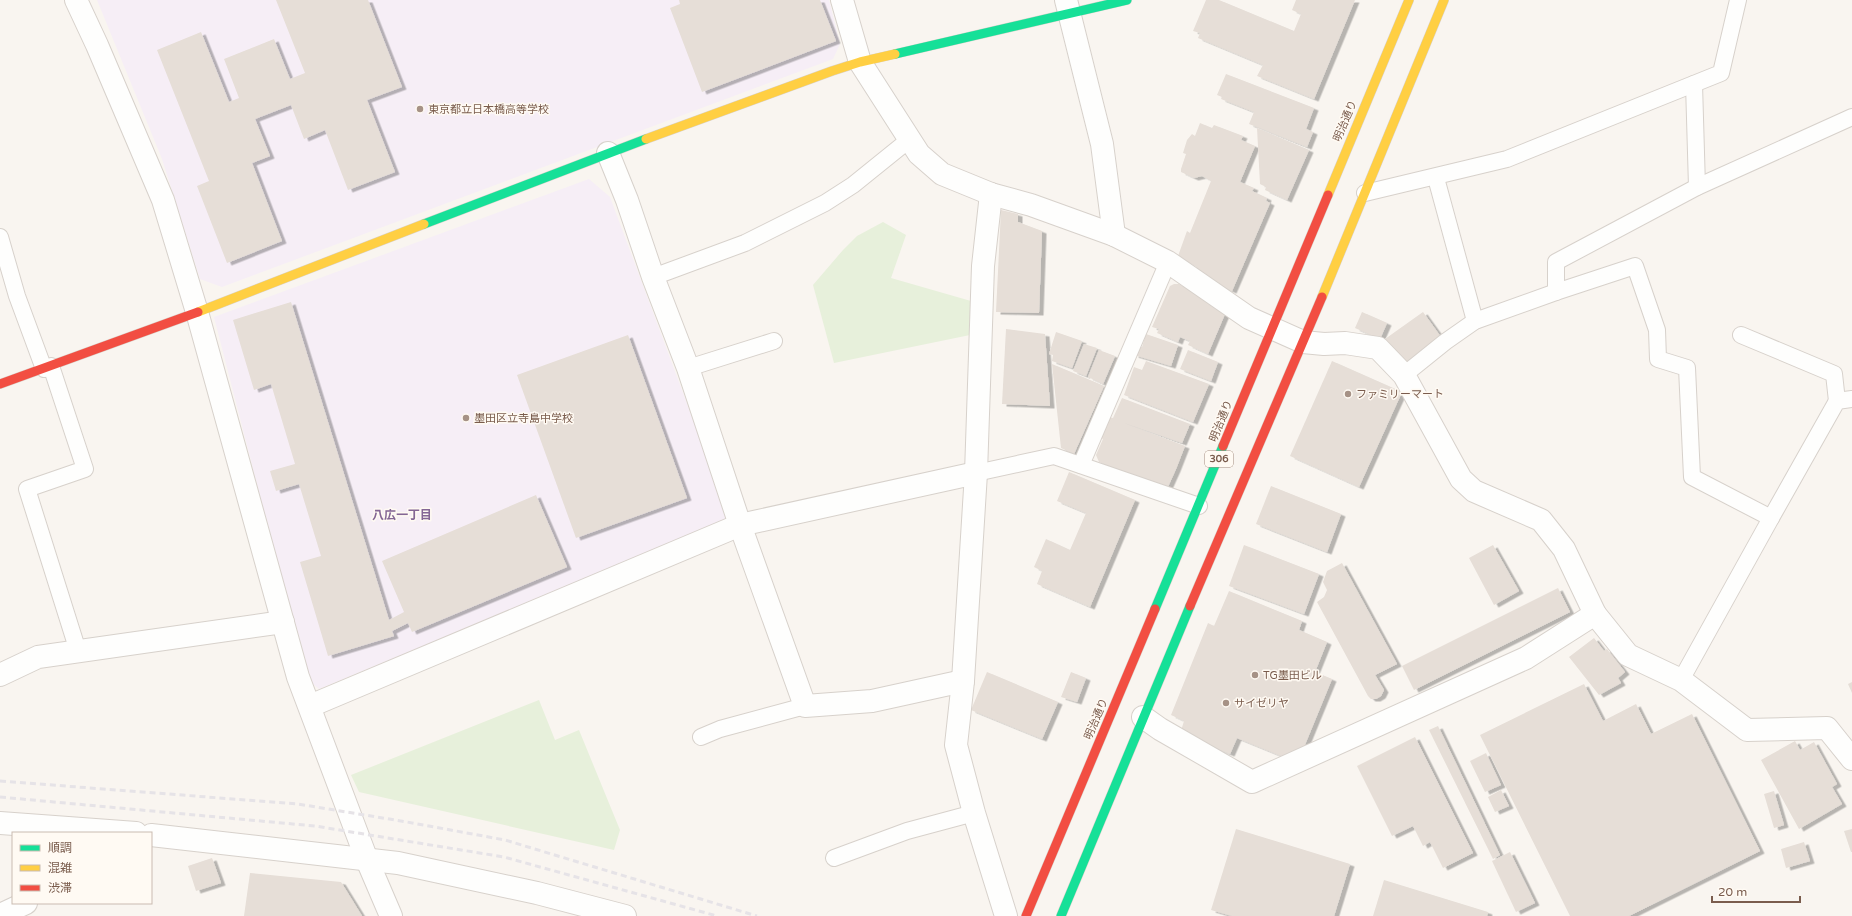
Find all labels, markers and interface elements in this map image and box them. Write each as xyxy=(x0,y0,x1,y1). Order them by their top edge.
street label: 明治通り xyxy=(1330,98,1360,144)
place label: 東京都立日本橋高等学校 xyxy=(428,103,549,116)
marker: 東京都立日本橋高等学校 xyxy=(415,104,425,114)
place label: ファミリーマート xyxy=(1356,388,1444,401)
marker: ファミリーマート xyxy=(1343,389,1353,399)
street label: 明治通り xyxy=(1207,398,1235,444)
place label: 墨田区立寺島中学校 xyxy=(474,412,573,425)
marker: 墨田区立寺島中学校 xyxy=(461,413,471,423)
road number: 306 xyxy=(1205,451,1233,467)
district label: 八広一丁目 xyxy=(372,508,432,522)
place label: TG墨田ビル xyxy=(1263,669,1322,682)
marker: TG墨田ビル xyxy=(1250,670,1260,680)
street label: 明治通り xyxy=(1081,696,1111,742)
place label: サイゼリヤ xyxy=(1234,697,1289,710)
marker: サイゼリヤ xyxy=(1221,698,1231,708)
legend xyxy=(12,832,152,904)
text: 順調 xyxy=(48,841,72,855)
text: 混雑 xyxy=(48,861,72,875)
scale bar xyxy=(1712,878,1800,904)
text: 渋滞 xyxy=(48,881,72,895)
text: 20 m xyxy=(1718,885,1747,899)

